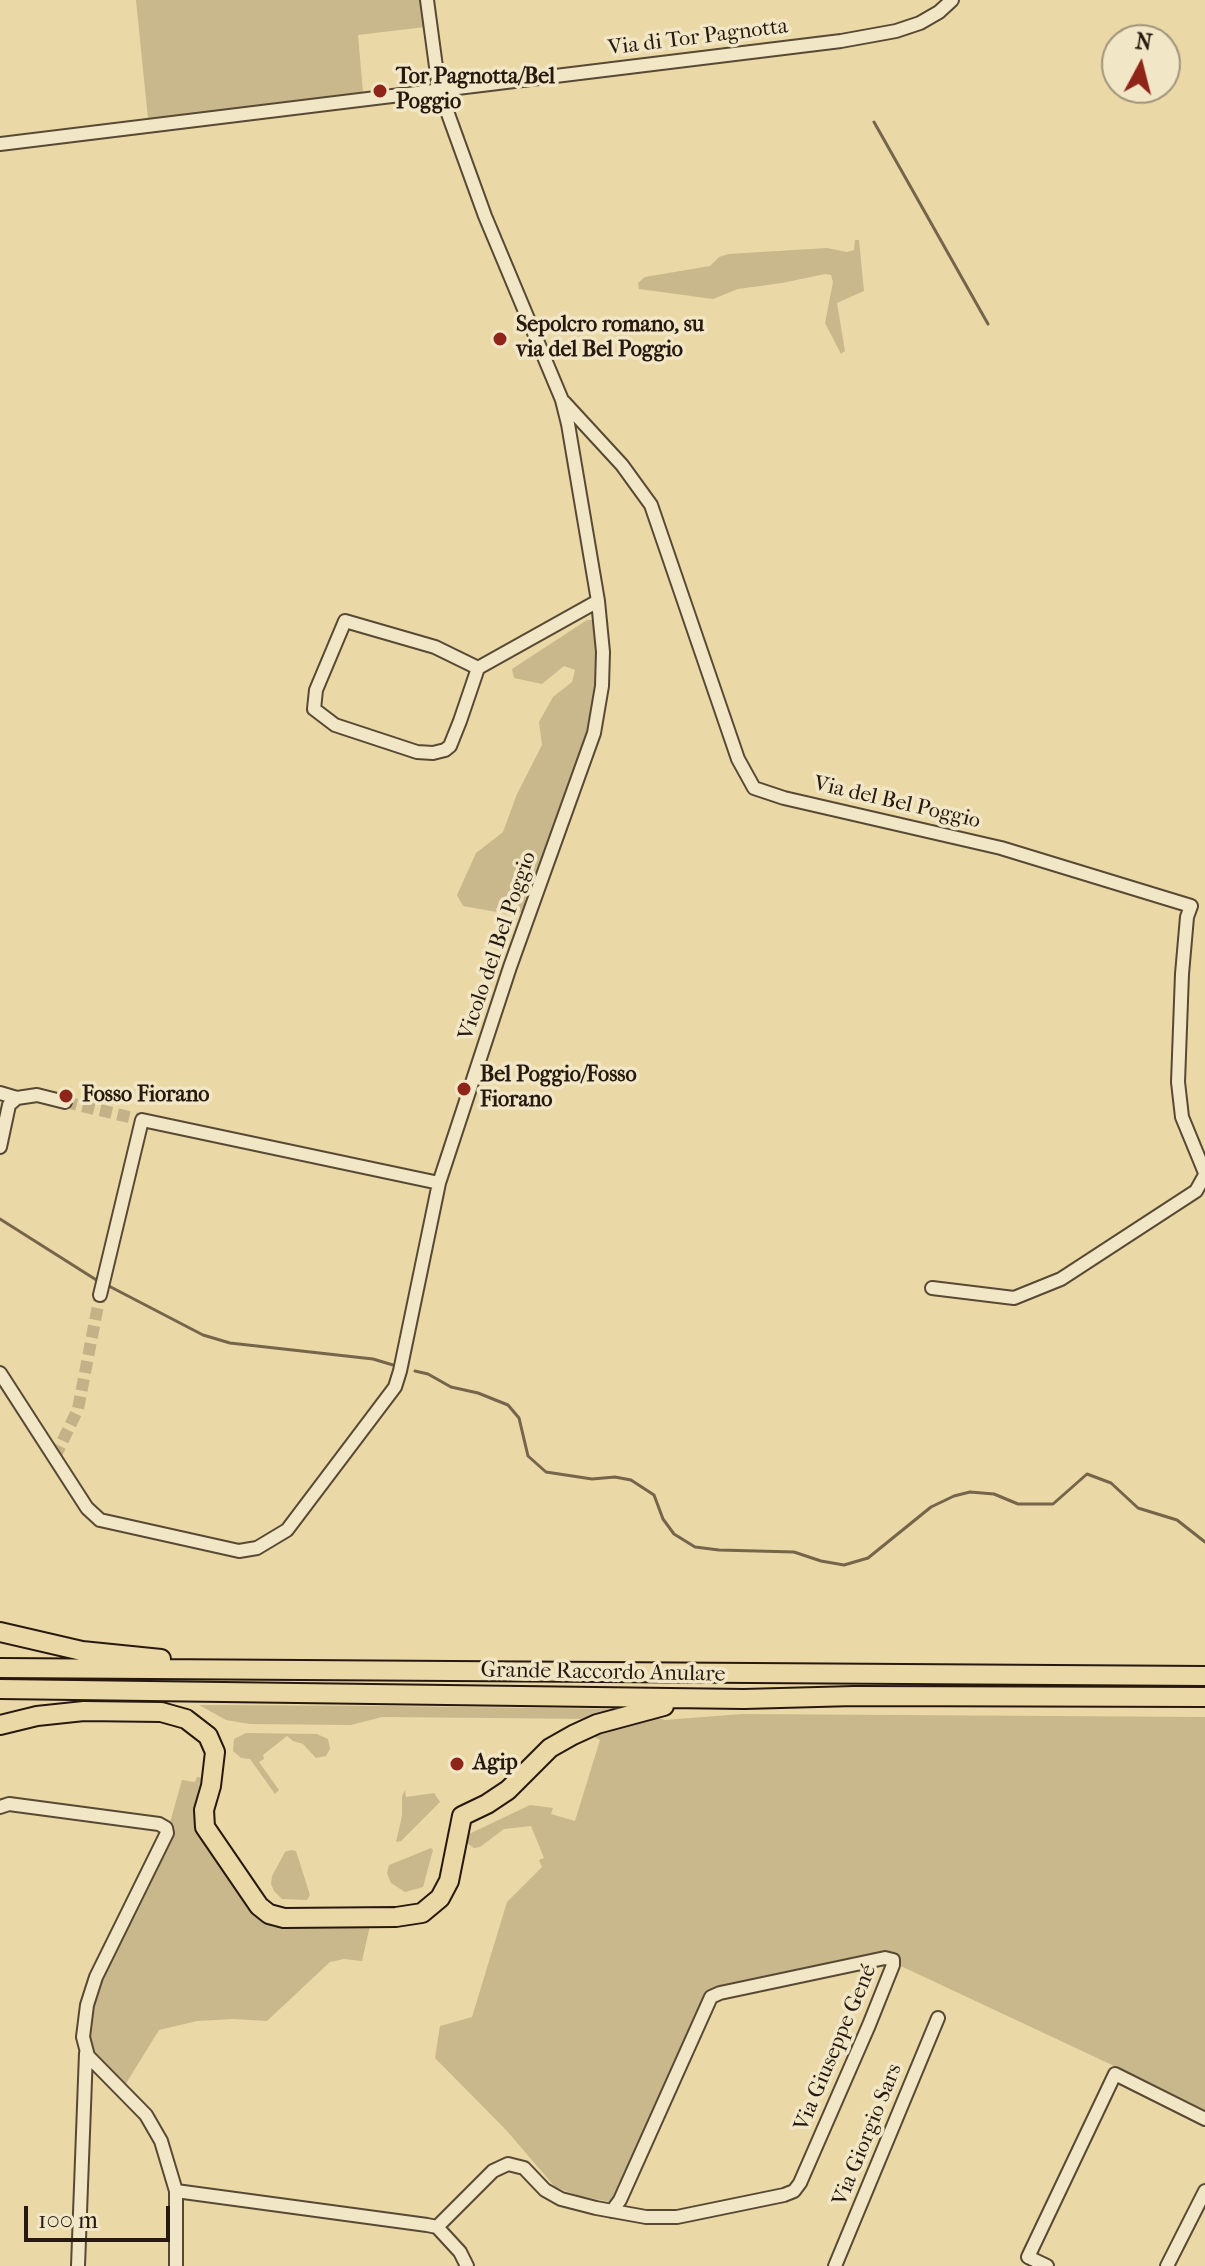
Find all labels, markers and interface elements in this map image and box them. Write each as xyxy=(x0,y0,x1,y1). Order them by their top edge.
street label: Via di Tor Pagnotta xyxy=(606,14,790,62)
north arrow xyxy=(1101,24,1181,104)
text: N xyxy=(1134,28,1154,56)
place label: Tor Pagnotta/Bel Poggio xyxy=(396,65,555,116)
marker: Tor Pagnotta/Bel Poggio xyxy=(371,82,389,100)
place label: Sepolcro romano, su via del Bel Poggio xyxy=(516,313,704,364)
marker: Sepolcro romano, su via del Bel Poggio xyxy=(491,330,509,348)
street label: Via del Bel Poggio xyxy=(811,771,983,835)
street label: Vicolo del Bel Poggio xyxy=(453,848,543,1044)
place label: Bel Poggio/Fosso Fiorano xyxy=(480,1063,637,1114)
marker: Bel Poggio/Fosso Fiorano xyxy=(455,1080,473,1098)
place label: Fosso Fiorano xyxy=(82,1083,209,1109)
marker: Fosso Fiorano xyxy=(57,1087,75,1105)
street label: Grande Raccordo Anulare xyxy=(480,1658,726,1688)
place label: Agip xyxy=(473,1751,518,1777)
marker: Agip xyxy=(448,1755,466,1773)
street label: Via Giuseppe Gené xyxy=(789,1961,883,2135)
street label: Via Giorgio Sars xyxy=(827,2060,909,2210)
scale bar xyxy=(28,2190,174,2240)
text: 100 m xyxy=(38,2206,98,2234)

